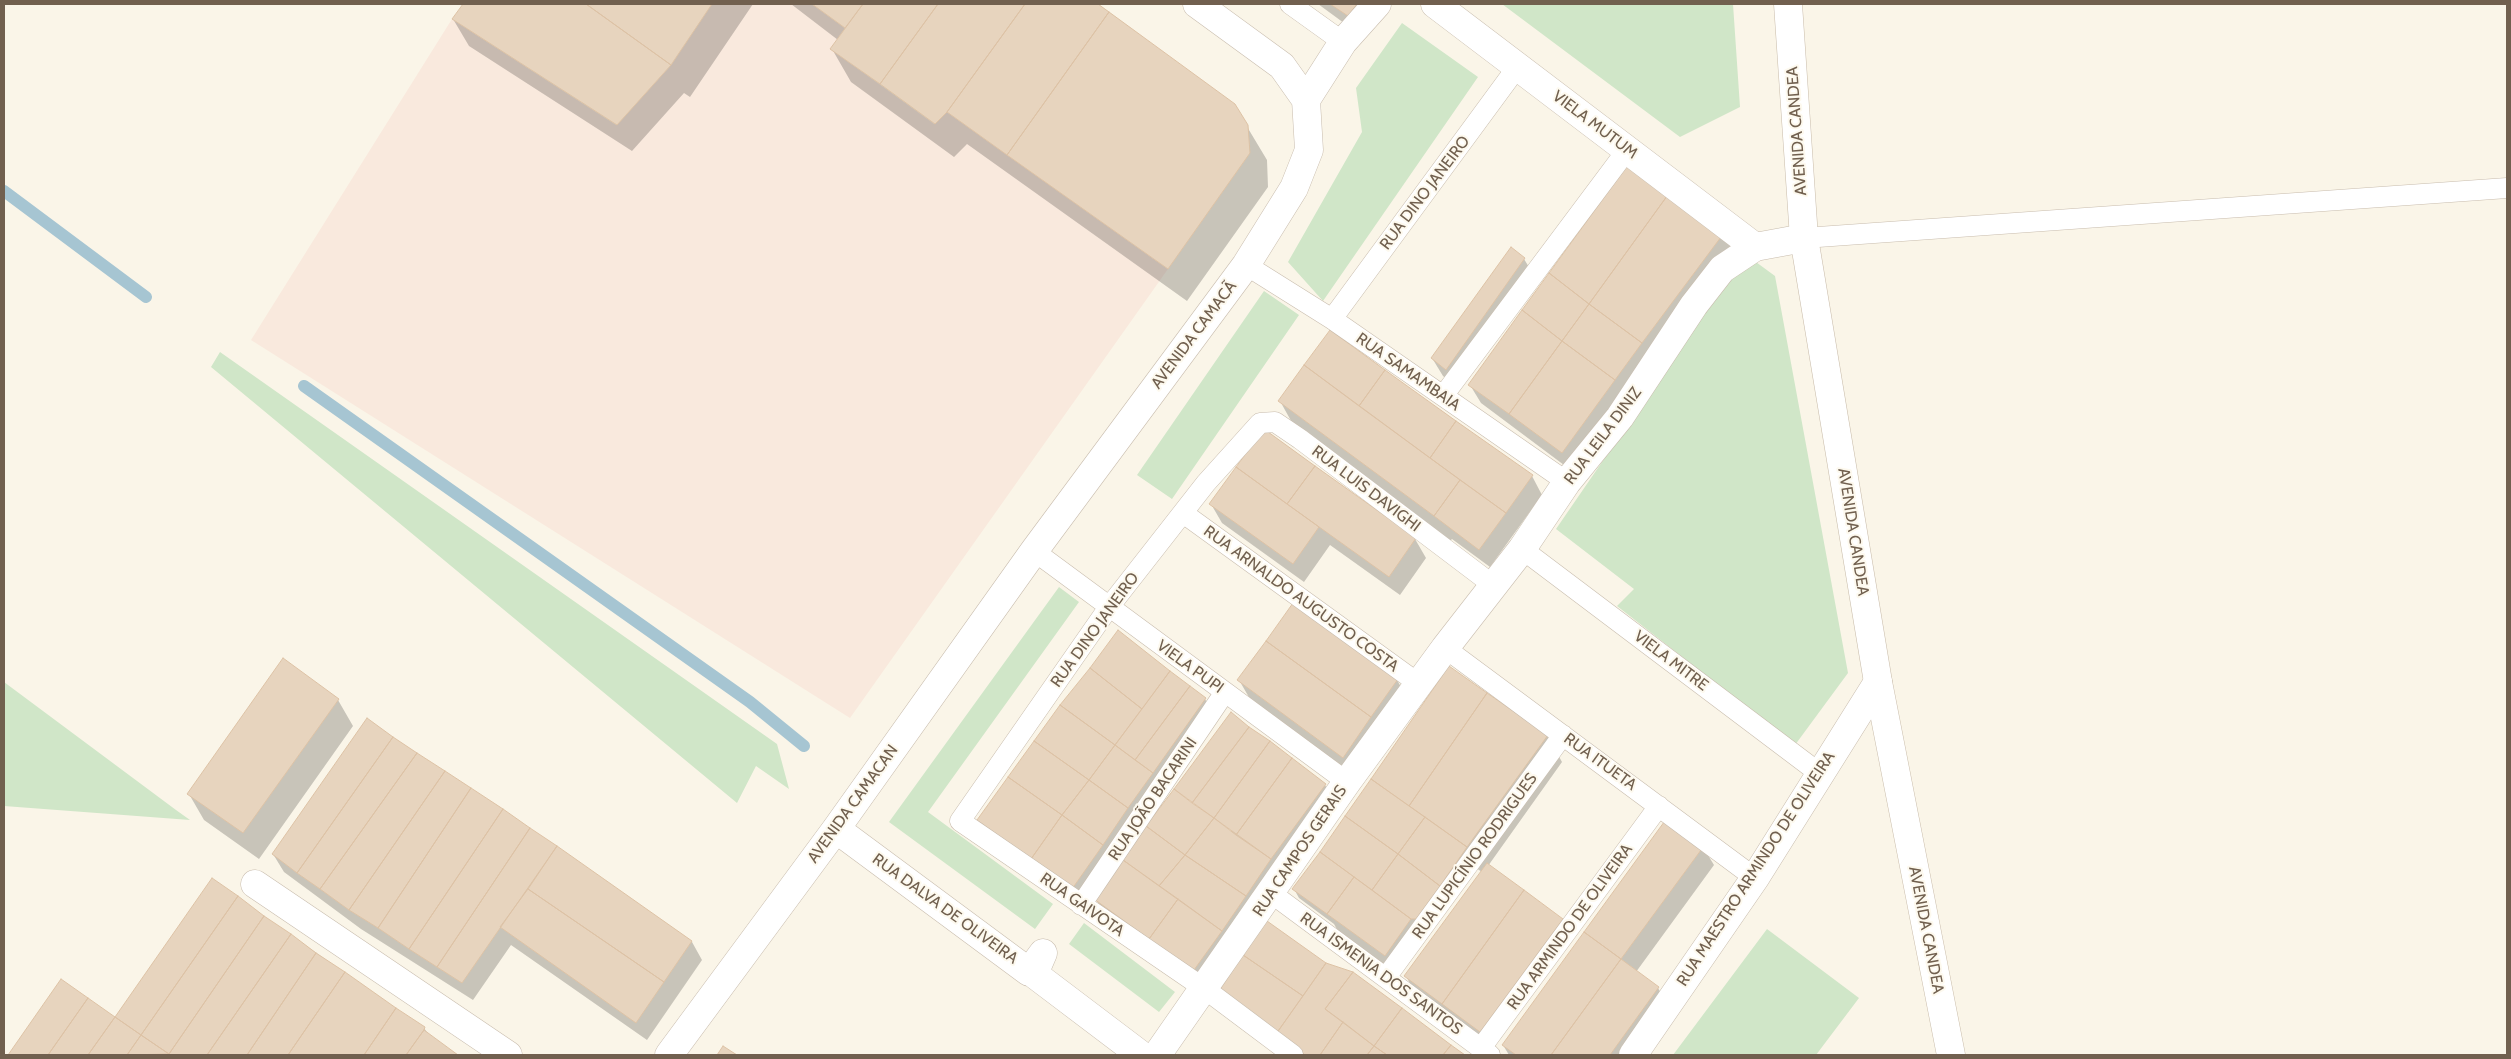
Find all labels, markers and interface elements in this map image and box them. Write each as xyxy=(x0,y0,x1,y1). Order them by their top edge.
street label: AVENIDA CANDEA xyxy=(1783,66,1811,196)
street label: VIELA MUTUM xyxy=(1549,87,1641,163)
street label: RUA DINO JANEIRO xyxy=(1376,132,1474,254)
street label: AVENIDA CAMACÃ xyxy=(1147,277,1241,393)
street label: RUA SAMAMBAIA xyxy=(1352,329,1464,415)
street label: RUA LEILA DINIZ xyxy=(1560,384,1646,488)
street label: RUA LUIS DAVIGHI xyxy=(1308,442,1424,536)
street label: AVENIDA CANDEA xyxy=(1833,467,1873,597)
street label: RUA ARNALDO AUGUSTO COSTA xyxy=(1200,522,1402,676)
street label: RUA DINO JANEIRO xyxy=(1047,569,1143,691)
street label: VIELA MITRE xyxy=(1630,627,1712,695)
street label: VIELA PUPI xyxy=(1153,636,1227,698)
street label: RUA ITUETA xyxy=(1560,729,1640,795)
street label: RUA JOÃO BACARINI xyxy=(1105,734,1201,864)
street label: AVENIDA CAMACAN xyxy=(804,741,902,867)
street label: RUA MAESTRO ARMINDO DE OLIVEIRA xyxy=(1673,748,1839,990)
street label: RUA LUPICÍNIO RODRIGUES xyxy=(1408,769,1542,943)
street label: RUA CAMPOS GERAIS xyxy=(1249,782,1351,920)
street label: RUA ARMINDO DE OLIVEIRA xyxy=(1503,840,1637,1014)
street label: RUA DALVA DE OLIVEIRA xyxy=(868,850,1022,968)
street label: AVENIDA CANDEA xyxy=(1904,865,1948,995)
street label: RUA GAIVOTA xyxy=(1036,869,1128,941)
street label: RUA ISMENIA DOS SANTOS xyxy=(1296,909,1466,1039)

